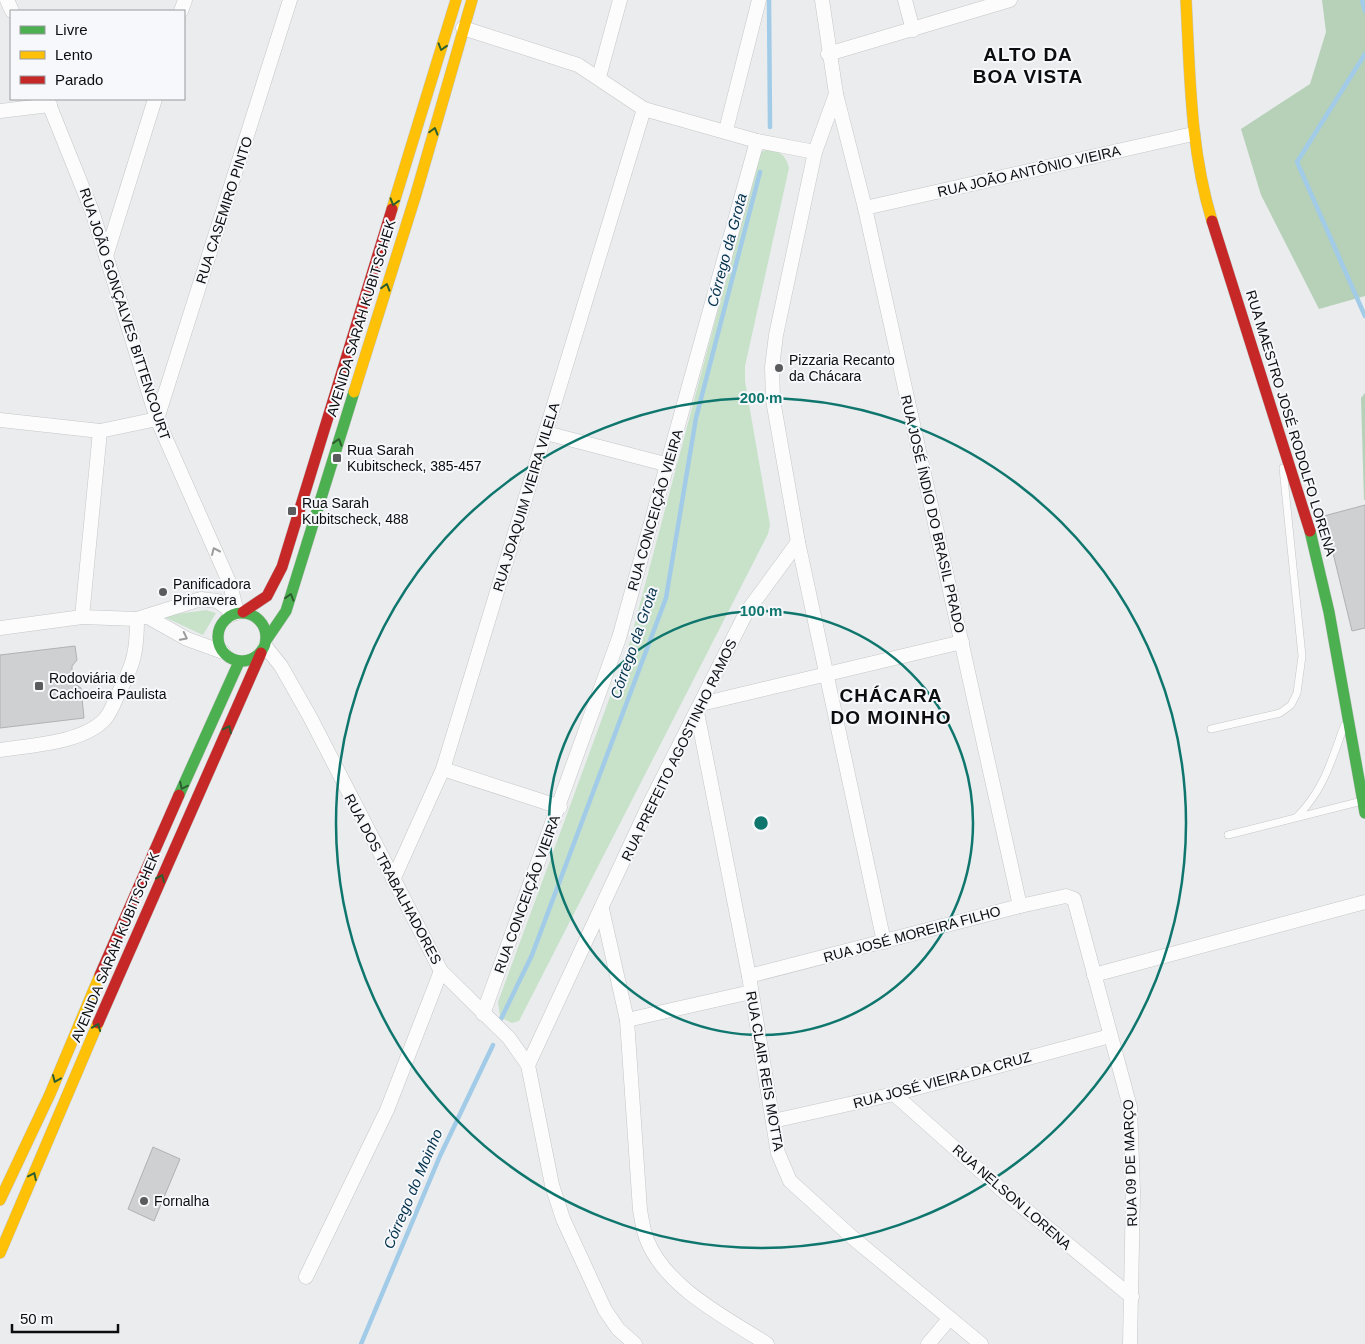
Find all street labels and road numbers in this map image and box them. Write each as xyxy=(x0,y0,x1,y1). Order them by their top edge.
street label: RUA CASEMIRO PINTO xyxy=(193,134,255,286)
street label: RUA JOÃO ANTÔNIO VIEIRA xyxy=(936,142,1123,200)
street label: RUA JOÃO GONÇALVES BITTENCOURT xyxy=(77,186,174,442)
street label: AVENIDA SARAH KUBITSCHEK xyxy=(323,217,399,418)
street label: RUA MAESTRO JOSÉ RODOLFO LORENA xyxy=(1243,288,1339,558)
street label: RUA JOSÉ ÍNDIO DO BRASIL PRADO xyxy=(898,393,968,635)
street label: RUA JOAQUIM VIEIRA VILELA xyxy=(490,400,563,593)
street label: RUA CONCEIÇÃO VIEIRA xyxy=(624,427,686,593)
street label: RUA PREFEITO AGOSTINHO RAMOS xyxy=(618,636,740,864)
street label: RUA DOS TRABALHADORES xyxy=(341,791,445,967)
street label: RUA CONCEIÇÃO VIEIRA xyxy=(491,812,563,975)
street label: AVENIDA SARAH KUBITSCHEK xyxy=(68,849,163,1045)
street label: RUA JOSÉ MOREIRA FILHO xyxy=(822,903,1002,965)
street label: RUA CLAIR REIS MOTTA xyxy=(743,990,787,1153)
street label: RUA JOSÉ VIEIRA DA CRUZ xyxy=(851,1048,1033,1111)
street label: RUA 09 DE MARÇO xyxy=(1120,1099,1140,1227)
street label: RUA NELSON LORENA xyxy=(949,1141,1075,1253)

